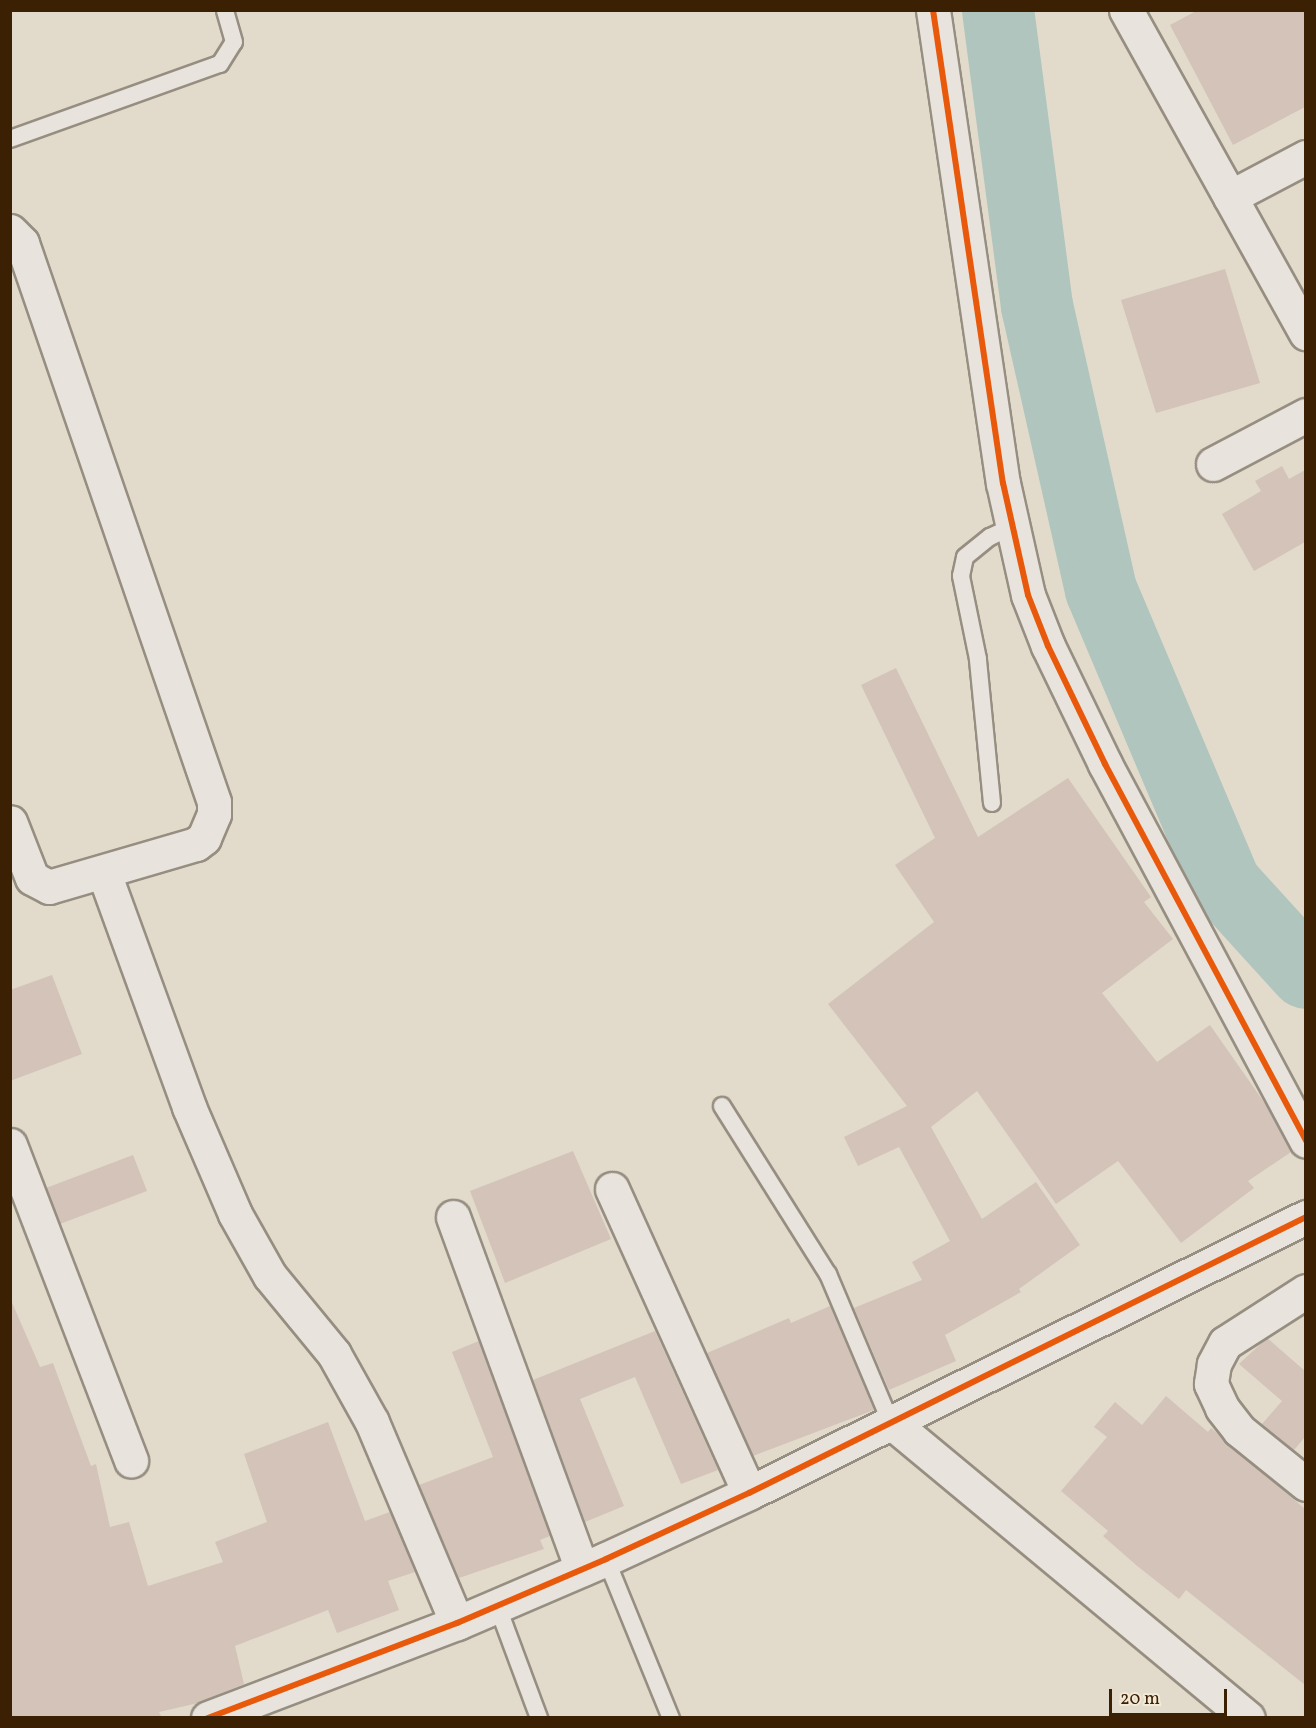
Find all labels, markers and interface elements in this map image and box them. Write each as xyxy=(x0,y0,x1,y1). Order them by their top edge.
scale bar xyxy=(1112,1677,1230,1715)
text: 20 m xyxy=(1120,1687,1160,1712)

